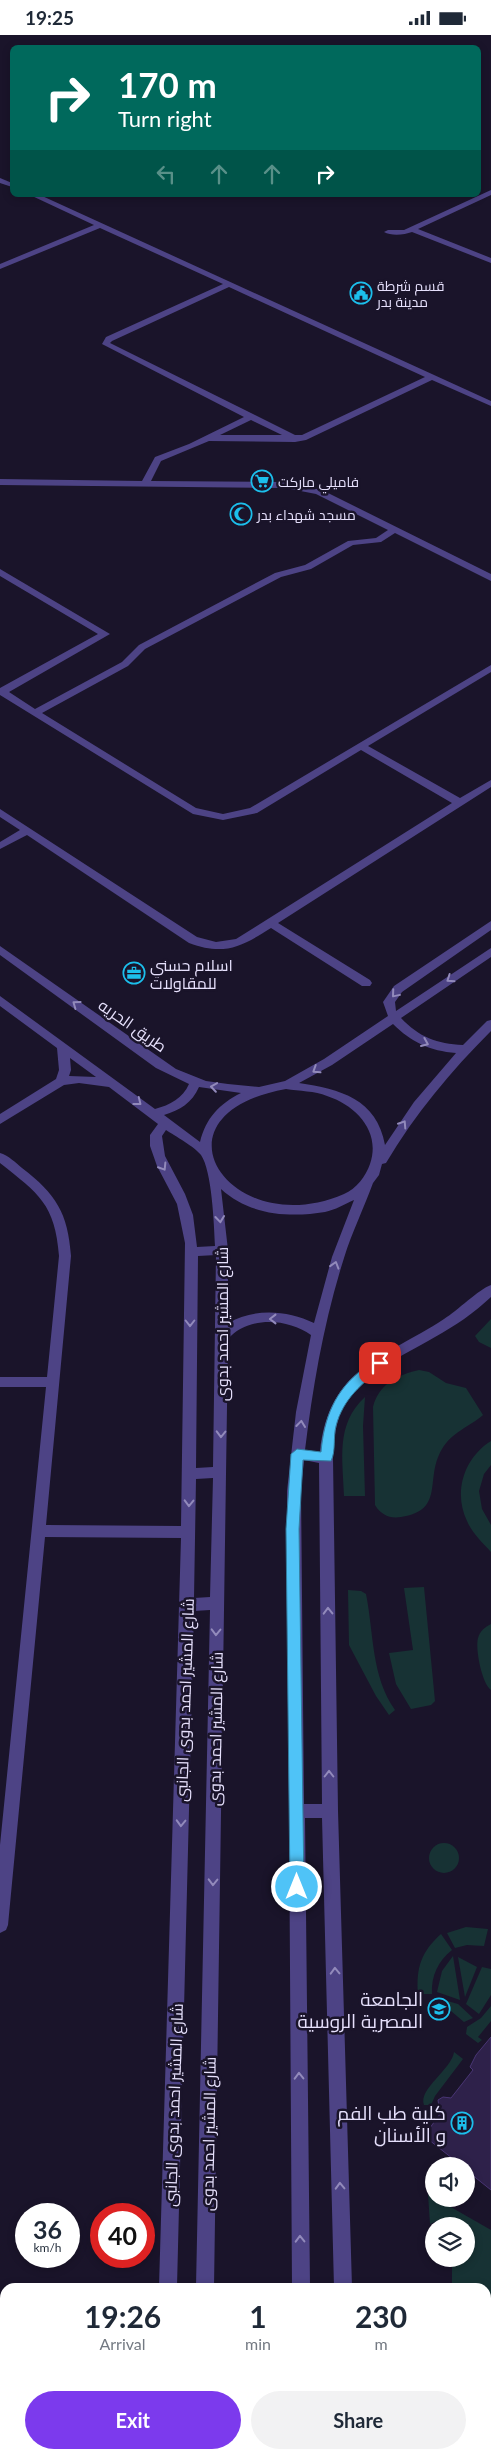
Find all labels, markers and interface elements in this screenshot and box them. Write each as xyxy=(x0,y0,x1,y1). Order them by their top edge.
text: 19:25 xyxy=(25,6,74,29)
text: 170 m xyxy=(118,63,217,105)
icon: right xyxy=(35,65,100,130)
text: Turn right xyxy=(118,105,212,132)
icon: left xyxy=(152,160,180,188)
icon: ahead xyxy=(205,160,233,188)
icon: ahead xyxy=(258,160,286,188)
icon: right xyxy=(311,160,339,188)
place label: قسم شرطة مدينة بدر xyxy=(376,277,444,310)
public building icon: قسم شرطة مدينة بدر xyxy=(349,281,373,305)
supermarket icon: فاميلي ماركت xyxy=(250,469,274,493)
place label: فاميلي ماركت xyxy=(278,473,359,494)
mosque icon: مسجد شهداء بدر xyxy=(229,502,253,526)
place label: مسجد شهداء بدر xyxy=(256,506,356,523)
place label: اسلام حسني للمقاولات xyxy=(150,955,233,993)
office icon: اسلام حسني للمقاولات xyxy=(122,961,146,985)
one-way arrow xyxy=(447,973,456,982)
one-way arrow xyxy=(391,988,400,997)
street label: طريق الحريه xyxy=(94,995,171,1057)
one-way arrow xyxy=(72,1001,82,1010)
one-way arrow xyxy=(420,1036,429,1047)
one-way arrow xyxy=(312,1063,321,1073)
one-way arrow xyxy=(210,1082,218,1093)
one-way arrow xyxy=(132,1096,141,1104)
one-way arrow xyxy=(397,1120,406,1130)
one-way arrow xyxy=(157,1161,166,1170)
one-way arrow xyxy=(214,1216,225,1224)
street label: شارع المشير احمد بدوى xyxy=(212,1247,234,1401)
one-way arrow xyxy=(329,1262,339,1270)
one-way arrow xyxy=(269,1313,277,1324)
one-way arrow xyxy=(185,1320,195,1327)
pin xyxy=(359,1342,401,1384)
icon: arrive xyxy=(366,1349,394,1377)
one-way arrow xyxy=(295,1420,306,1428)
one-way arrow xyxy=(216,1430,226,1438)
one-way arrow xyxy=(184,1500,194,1507)
street label: شارع المشير احمد بدوى الجانبى xyxy=(171,1598,200,1802)
one-way arrow xyxy=(323,1607,333,1615)
one-way arrow xyxy=(211,1628,222,1636)
street label: شارع المشير احمد بدوى xyxy=(204,1652,229,1806)
one-way arrow xyxy=(324,1770,334,1778)
one-way arrow xyxy=(175,1819,186,1827)
position arrow xyxy=(270,1860,322,1912)
one-way arrow xyxy=(208,1878,218,1886)
one-way arrow xyxy=(329,1967,340,1975)
place label: الجامعة المصرية الروسية xyxy=(297,1987,423,2033)
school or university icon: الجامعة المصرية الروسية xyxy=(427,1997,451,2021)
street label: شارع المشير احمد بدوى الجانبى xyxy=(160,2003,189,2207)
street label: شارع المشير احمد بدوى xyxy=(197,2057,222,2211)
one-way arrow xyxy=(294,2072,304,2080)
place label: كلية طب الفم و الأسنان xyxy=(337,2101,446,2147)
building icon: كلية طب الفم و الأسنان xyxy=(450,2111,474,2135)
map controls xyxy=(425,2157,475,2267)
button: sound xyxy=(425,2157,475,2207)
one-way arrow xyxy=(335,2182,346,2190)
speed limit sign: 40 xyxy=(90,2203,155,2268)
text: 36 xyxy=(33,2214,62,2244)
button: layers xyxy=(425,2217,475,2267)
one-way arrow xyxy=(295,2235,305,2242)
text: km/h xyxy=(33,2240,62,2255)
text: 19:26 xyxy=(84,2298,161,2334)
text: 1 xyxy=(249,2298,267,2334)
text: 230 xyxy=(355,2298,407,2334)
text: Arrival xyxy=(99,2334,146,2353)
text: min xyxy=(245,2334,271,2353)
text: m xyxy=(374,2334,388,2353)
button: Exit xyxy=(25,2391,241,2449)
button: Share xyxy=(251,2391,466,2449)

